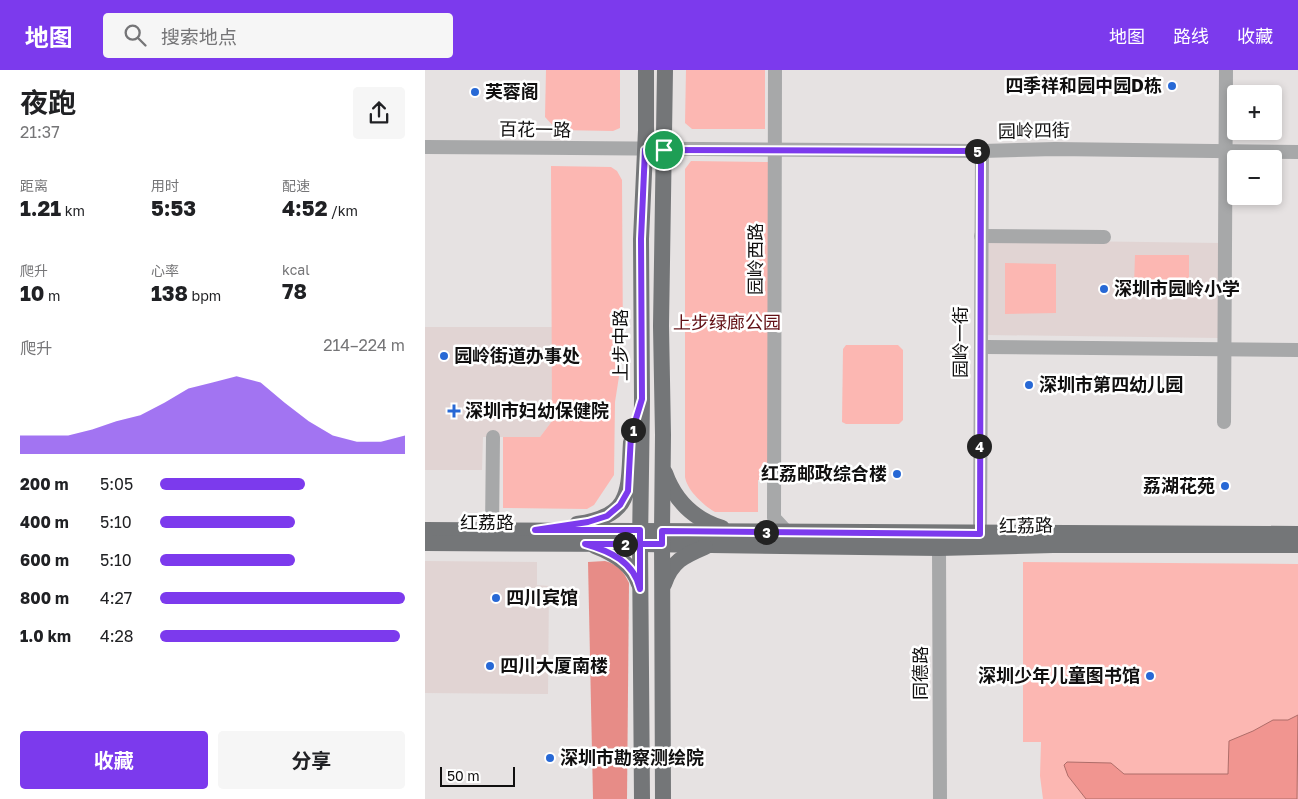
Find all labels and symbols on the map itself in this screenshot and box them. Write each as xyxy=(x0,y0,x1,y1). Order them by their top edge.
place label: 四季祥和园中园D栋 xyxy=(1005,74,1162,96)
place label: 芙蓉阁 xyxy=(485,80,539,102)
marker: 四季祥和园中园D栋 xyxy=(1166,80,1178,92)
marker: 芙蓉阁 xyxy=(469,86,481,98)
street label: 百花一路 xyxy=(499,117,571,141)
street label: 园岭四街 xyxy=(998,118,1070,142)
pin xyxy=(643,129,685,171)
pin: 5 xyxy=(965,138,989,164)
street label: 园岭西路 xyxy=(744,223,766,295)
place label: 深圳市园岭小学 xyxy=(1114,277,1240,299)
marker: 深圳市园岭小学 xyxy=(1098,283,1110,295)
street label: 园岭一街 xyxy=(949,306,971,378)
street label: 上步中路 xyxy=(609,309,631,381)
park label: 上步绿廊公园 xyxy=(673,311,781,333)
place label: 园岭街道办事处 xyxy=(454,344,580,366)
marker: 园岭街道办事处 xyxy=(438,350,450,362)
place label: 深圳市第四幼儿园 xyxy=(1039,373,1183,395)
marker: 深圳市第四幼儿园 xyxy=(1023,379,1035,391)
place label: 深圳市妇幼保健院 xyxy=(465,399,609,421)
marker: 深圳市妇幼保健院 xyxy=(447,404,461,418)
pin: 1 xyxy=(621,418,645,442)
pin: 4 xyxy=(967,434,991,458)
place label: 红荔邮政综合楼 xyxy=(761,462,887,484)
marker: 红荔邮政综合楼 xyxy=(891,468,903,480)
place label: 荔湖花苑 xyxy=(1143,474,1215,496)
marker: 荔湖花苑 xyxy=(1219,480,1231,492)
street label: 红荔路 xyxy=(460,511,514,533)
street label: 红荔路 xyxy=(999,514,1053,536)
pin: 3 xyxy=(753,520,779,544)
pin: 2 xyxy=(613,532,637,556)
place label: 四川宾馆 xyxy=(506,586,578,608)
marker: 四川宾馆 xyxy=(490,592,502,604)
street label: 同德路 xyxy=(909,646,931,700)
place label: 四川大厦南楼 xyxy=(500,654,608,676)
marker: 四川大厦南楼 xyxy=(484,660,496,672)
place label: 深圳少年儿童图书馆 xyxy=(978,664,1140,686)
marker: 深圳少年儿童图书馆 xyxy=(1144,670,1156,682)
place label: 深圳市勘察测绘院 xyxy=(560,746,704,768)
marker: 深圳市勘察测绘院 xyxy=(544,752,556,764)
scale bar xyxy=(440,764,515,787)

